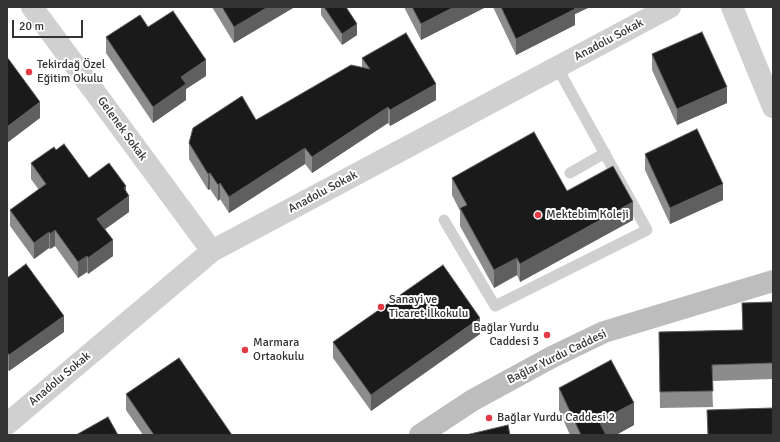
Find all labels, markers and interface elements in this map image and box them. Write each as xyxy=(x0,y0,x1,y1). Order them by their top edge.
scale bar xyxy=(14,12,85,38)
street label: Anadolu Sokak xyxy=(572,16,646,64)
text: 20 m xyxy=(19,19,44,34)
place label: Tekirdağ Özel Eğitim Okulu xyxy=(37,58,105,86)
marker: Tekirdağ Özel Eğitim Okulu xyxy=(24,67,34,77)
street label: Gelenek Sokak xyxy=(94,94,150,164)
street label: Anadolu Sokak xyxy=(286,168,360,216)
place label: Mektebim Koleji xyxy=(546,208,629,222)
marker: Mektebim Koleji xyxy=(533,210,543,220)
place label: Sanayi ve Ticaret İlkokulu xyxy=(389,293,468,321)
marker: Sanayi ve Ticaret İlkokulu xyxy=(376,302,386,312)
place label: Bağlar Yurdu Caddesi 3 xyxy=(473,321,539,349)
street label: Bağlar Yurdu Caddesi xyxy=(505,327,609,387)
marker: Bağlar Yurdu Caddesi 3 xyxy=(542,330,552,340)
place label: Marmara Ortaokulu xyxy=(253,336,304,364)
marker: Marmara Ortaokulu xyxy=(240,345,250,355)
street label: Anadolu Sokak xyxy=(26,349,94,409)
place label: Bağlar Yurdu Caddesi 2 xyxy=(497,411,615,425)
marker: Bağlar Yurdu Caddesi 2 xyxy=(484,413,494,423)

